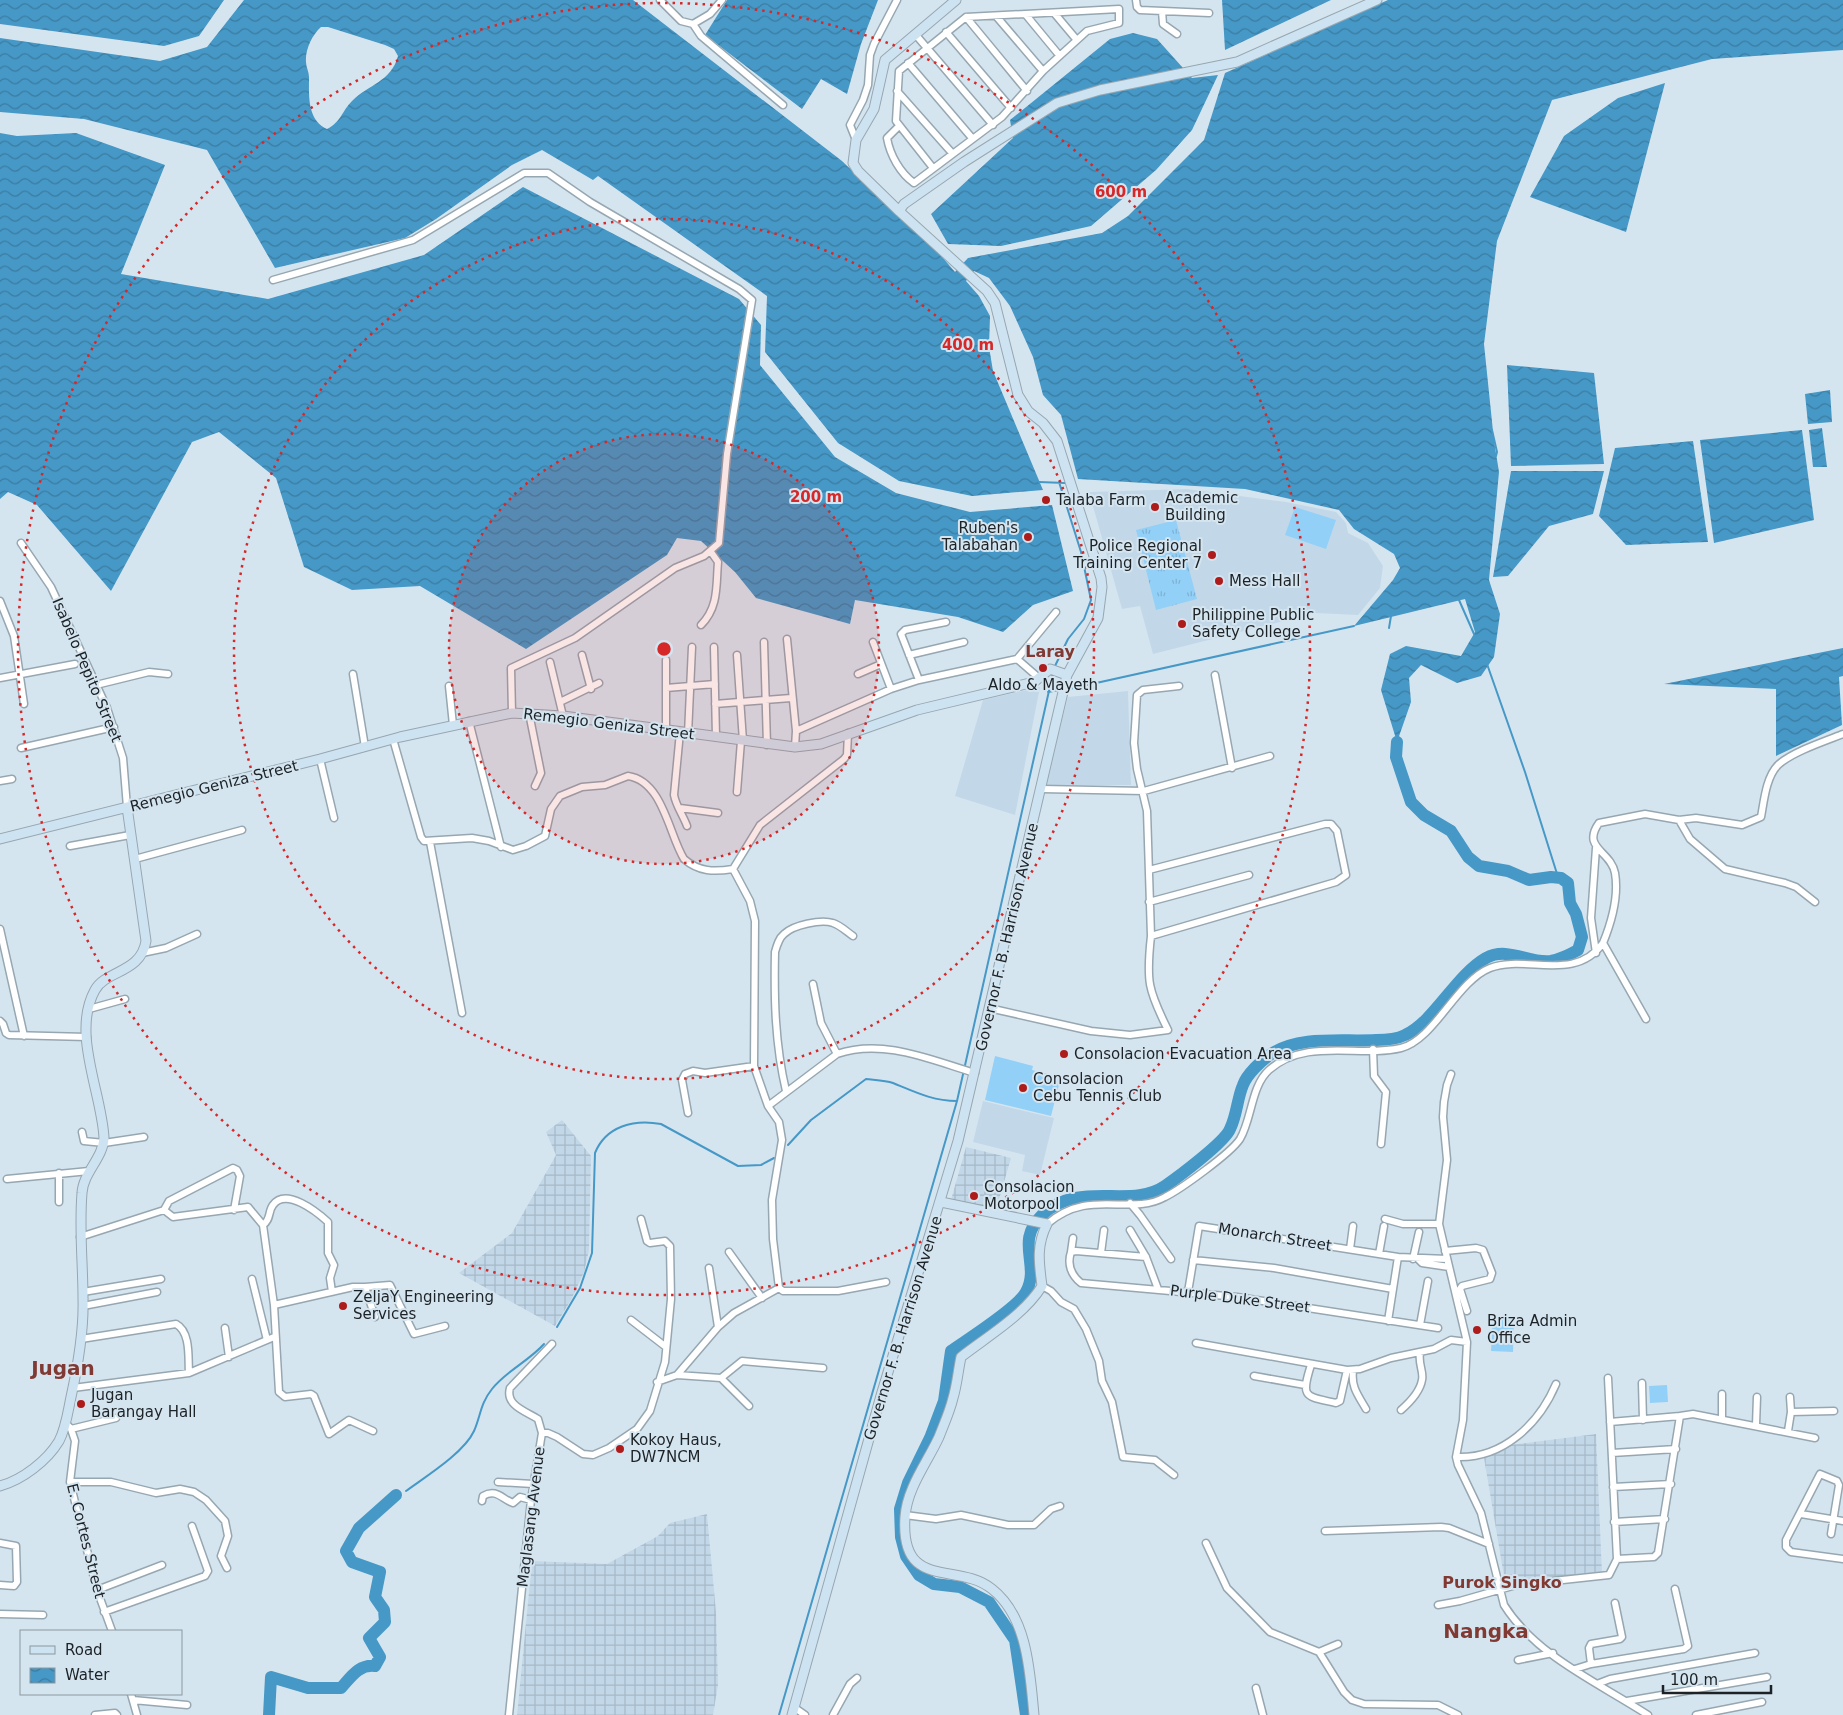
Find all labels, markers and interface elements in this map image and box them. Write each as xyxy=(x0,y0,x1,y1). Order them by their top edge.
text: 600 m xyxy=(1095,183,1147,201)
text: 400 m xyxy=(942,336,994,354)
text: 200 m xyxy=(790,488,842,506)
place label: Academic Building xyxy=(1165,489,1238,524)
place label: Talaba Farm xyxy=(1055,491,1146,509)
marker: Talaba Farm xyxy=(1040,494,1052,506)
marker: Academic Building xyxy=(1149,501,1161,513)
place label: Ruben's Talabahan xyxy=(941,519,1018,554)
marker: Ruben's Talabahan xyxy=(1022,531,1034,543)
place label: Police Regional Training Center 7 xyxy=(1072,537,1202,572)
marker: Police Regional Training Center 7 xyxy=(1206,549,1218,561)
place label: Mess Hall xyxy=(1229,572,1300,590)
marker: Mess Hall xyxy=(1213,575,1225,587)
street label: Isabelo Pepito Street xyxy=(48,595,126,745)
place label: Philippine Public Safety College xyxy=(1192,606,1314,641)
marker: Philippine Public Safety College xyxy=(1176,618,1188,630)
centre of rings xyxy=(655,640,673,658)
district label: Laray xyxy=(1025,642,1075,661)
marker: Aldo & Mayeth xyxy=(1037,662,1049,674)
place label: Aldo & Mayeth xyxy=(988,676,1098,694)
street label: Remegio Geniza Street xyxy=(522,705,696,743)
street label: Remegio Geniza Street xyxy=(128,756,300,816)
street label: Governor F. B. Harrison Avenue xyxy=(972,821,1042,1053)
place label: Consolacion Evacuation Area xyxy=(1074,1045,1292,1063)
marker: Consolacion Evacuation Area xyxy=(1058,1048,1070,1060)
place label: Consolacion Cebu Tennis Club xyxy=(1033,1070,1162,1105)
marker: Consolacion Cebu Tennis Club xyxy=(1017,1082,1029,1094)
place label: Consolacion Motorpool xyxy=(984,1178,1075,1213)
marker: Consolacion Motorpool xyxy=(968,1190,980,1202)
street label: Governor F. B. Harrison Avenue xyxy=(860,1214,946,1442)
street label: Monarch Street xyxy=(1217,1219,1333,1255)
street label: Purple Duke Street xyxy=(1169,1281,1311,1317)
place label: ZeljaY Engineering Services xyxy=(353,1288,494,1323)
marker: ZeljaY Engineering Services xyxy=(337,1300,349,1312)
place label: Briza Admin Office xyxy=(1487,1312,1577,1347)
marker: Briza Admin Office xyxy=(1471,1324,1483,1336)
district label: Jugan xyxy=(29,1356,95,1380)
place label: Jugan Barangay Hall xyxy=(90,1386,197,1421)
marker: Jugan Barangay Hall xyxy=(75,1398,87,1410)
place label: Kokoy Haus, DW7NCM xyxy=(630,1431,722,1466)
marker: Kokoy Haus, DW7NCM xyxy=(614,1443,626,1455)
street label: Maglasang Avenue xyxy=(513,1446,549,1588)
street label: E. Cortes Street xyxy=(63,1482,109,1601)
district label: Purok Singko xyxy=(1442,1573,1562,1592)
district label: Nangka xyxy=(1443,1619,1529,1643)
legend xyxy=(20,1630,182,1695)
text: Road xyxy=(65,1641,103,1659)
scale bar xyxy=(1663,1662,1770,1694)
text: Water xyxy=(65,1666,110,1684)
text: 100 m xyxy=(1670,1671,1718,1689)

